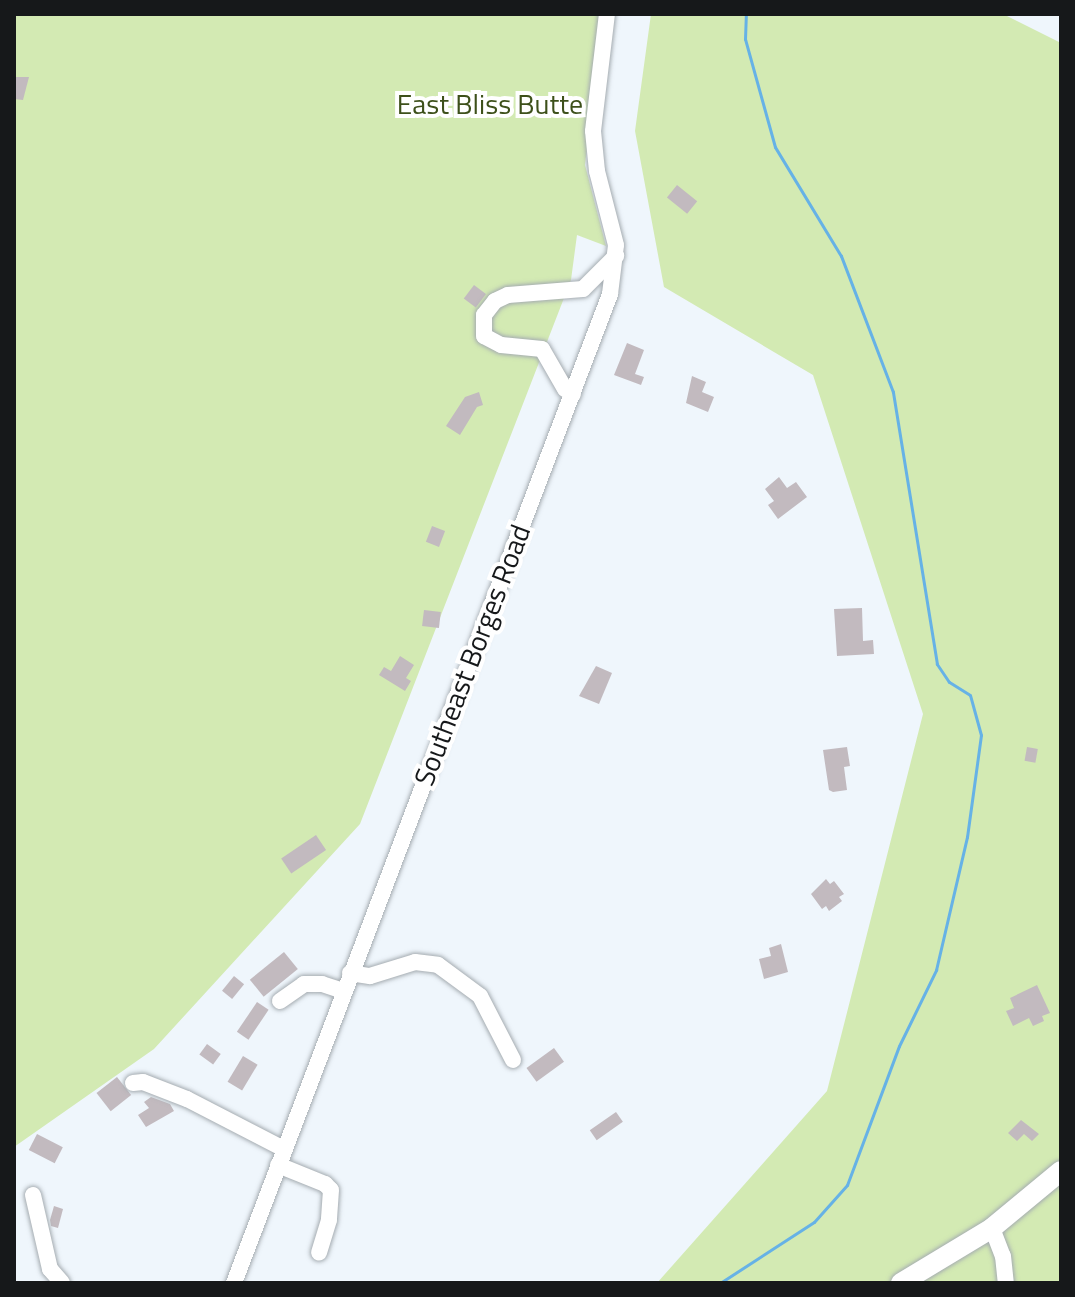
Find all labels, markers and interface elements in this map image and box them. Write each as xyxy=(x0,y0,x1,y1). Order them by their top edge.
park label: East Bliss Butte xyxy=(397,87,583,121)
street label: Southeast Borges Road xyxy=(407,520,537,790)

